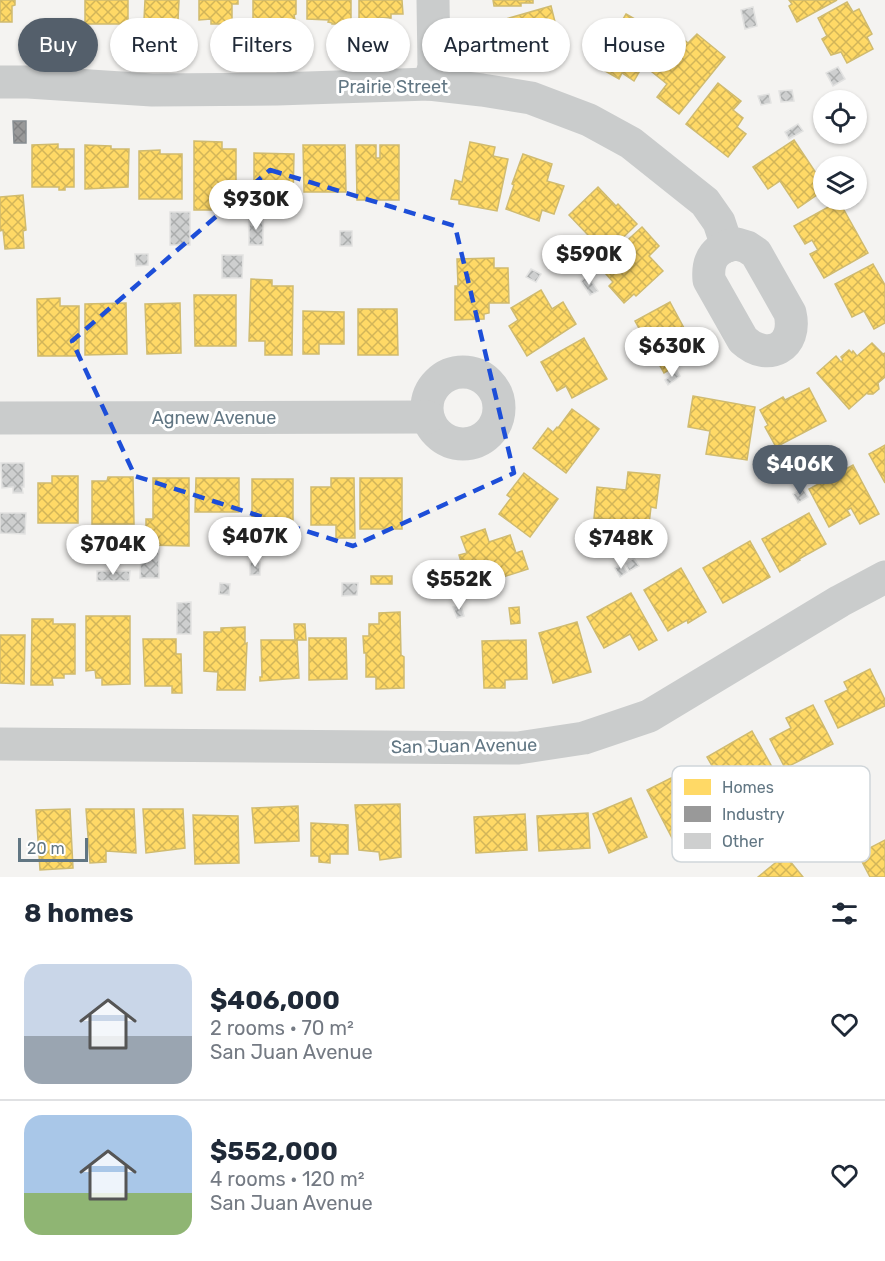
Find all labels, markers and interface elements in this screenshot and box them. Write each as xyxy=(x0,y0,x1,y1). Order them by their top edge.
chip: Buy xyxy=(18,18,98,72)
chip: Rent xyxy=(110,18,198,72)
chip: Filters xyxy=(210,18,314,72)
chip: New xyxy=(326,18,410,72)
chip: Apartment xyxy=(422,18,570,72)
chip: House xyxy=(582,18,686,72)
street label: Prairie Street xyxy=(338,76,448,98)
map controls xyxy=(813,90,867,210)
button: locate xyxy=(813,90,867,144)
button: layers xyxy=(813,156,867,210)
pin: $930K xyxy=(214,180,298,231)
text: $930K xyxy=(223,187,289,211)
pin: $590K xyxy=(547,235,631,286)
text: $590K xyxy=(556,242,622,266)
pin: $630K xyxy=(630,327,714,378)
text: $630K xyxy=(639,334,705,358)
street label: Agnew Avenue xyxy=(152,407,276,429)
pin: $406K xyxy=(758,445,842,496)
text: $406K xyxy=(767,452,833,476)
pin: $407K xyxy=(213,517,297,568)
pin: $748K xyxy=(579,519,663,570)
text: $407K xyxy=(222,524,288,548)
pin: $704K xyxy=(71,525,155,576)
text: $748K xyxy=(589,526,653,550)
text: $704K xyxy=(80,532,146,556)
pin: $552K xyxy=(417,560,501,611)
text: $552K xyxy=(426,567,492,591)
street label: San Juan Avenue xyxy=(391,734,537,758)
legend xyxy=(672,766,870,862)
text: Homes xyxy=(722,778,774,797)
text: Industry xyxy=(722,805,785,824)
text: Other xyxy=(722,832,764,851)
scale bar xyxy=(18,835,88,862)
text: 20 m xyxy=(27,839,65,858)
icon: filters xyxy=(828,897,861,930)
text: 8 homes xyxy=(24,898,134,929)
text: $406,000 xyxy=(210,985,340,1016)
icon: home xyxy=(72,988,144,1060)
icon: heart xyxy=(828,1008,861,1041)
text: 2 rooms · 70 m² xyxy=(210,1016,354,1040)
text: San Juan Avenue xyxy=(210,1040,373,1064)
text: $552,000 xyxy=(210,1136,338,1167)
icon: home xyxy=(72,1139,144,1211)
icon: heart xyxy=(828,1159,861,1192)
text: 4 rooms · 120 m² xyxy=(210,1167,365,1191)
text: San Juan Avenue xyxy=(210,1191,373,1215)

